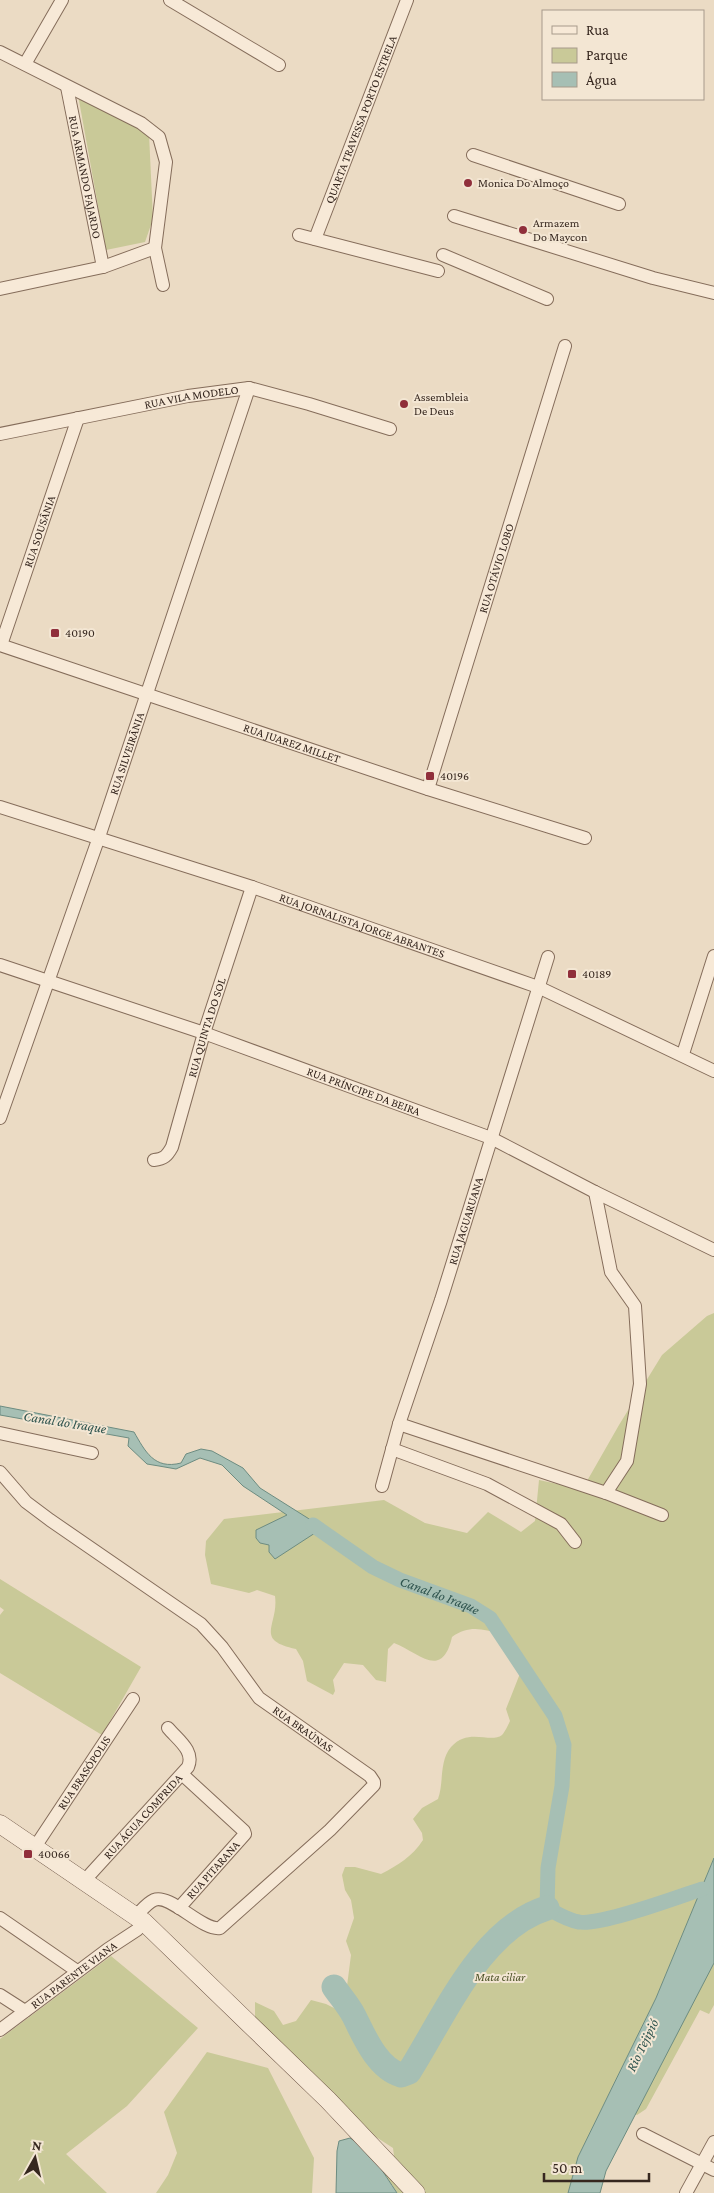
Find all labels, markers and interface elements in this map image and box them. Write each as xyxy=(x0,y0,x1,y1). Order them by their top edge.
legend xyxy=(542,10,704,100)
text: Rua xyxy=(586,22,609,38)
street label: QUARTA TRAVESSA PORTO ESTRELA xyxy=(322,33,400,206)
text: Parque xyxy=(586,47,628,64)
text: Água xyxy=(586,72,617,89)
street label: RUA ARMANDO FAJARDO xyxy=(66,114,104,240)
place label: Monica Do Almoço xyxy=(478,176,569,190)
marker: Monica Do Almoço xyxy=(462,177,474,189)
place label: Armazem Do Maycon xyxy=(533,216,588,244)
marker: Armazem Do Maycon xyxy=(517,224,529,236)
street label: RUA VILA MODELO xyxy=(143,382,239,412)
place label: Assembleia De Deus xyxy=(414,390,469,418)
marker: Assembleia De Deus xyxy=(398,398,410,410)
street label: RUA SOUSÂNIA xyxy=(21,493,58,569)
street label: RUA OTÁVIO LOBO xyxy=(476,522,517,615)
place label: 40190 xyxy=(65,626,95,640)
marker: 40190 xyxy=(49,627,61,639)
street label: RUA SILVEIRÂNIA xyxy=(107,710,147,797)
street label: RUA JUAREZ MILLET xyxy=(242,720,343,766)
place label: 40196 xyxy=(440,769,469,783)
marker: 40196 xyxy=(424,770,436,782)
street label: RUA JORNALISTA JORGE ABRANTES xyxy=(278,890,447,961)
place label: 40189 xyxy=(582,967,611,981)
marker: 40189 xyxy=(566,968,578,980)
street label: RUA QUINTA DO SOL xyxy=(185,976,229,1079)
street label: RUA PRÍNCIPE DA BEIRA xyxy=(305,1064,422,1119)
street label: RUA JAGUARUANA xyxy=(445,1175,486,1267)
water label: Canal do Iraque xyxy=(22,1408,108,1437)
water label: Canal do Iraque xyxy=(398,1573,484,1618)
street label: RUA BRAÚNAS xyxy=(270,1703,336,1755)
street label: RUA BRASÓPOLIS xyxy=(55,1733,114,1812)
street label: RUA ÁGUA COMPRIDA xyxy=(101,1771,185,1862)
street label: RUA PITARANA xyxy=(183,1838,243,1902)
place label: 40066 xyxy=(38,1847,70,1861)
marker: 40066 xyxy=(22,1848,34,1860)
street label: RUA PARENTE VIANA xyxy=(28,1938,120,2012)
park label: Mata ciliar xyxy=(474,1970,526,1984)
water label: Rio Tejipió xyxy=(623,2015,663,2074)
north arrow xyxy=(10,2133,60,2183)
text: N xyxy=(31,2137,43,2154)
scale bar xyxy=(544,2150,649,2182)
text: 50 m xyxy=(552,2160,582,2176)

